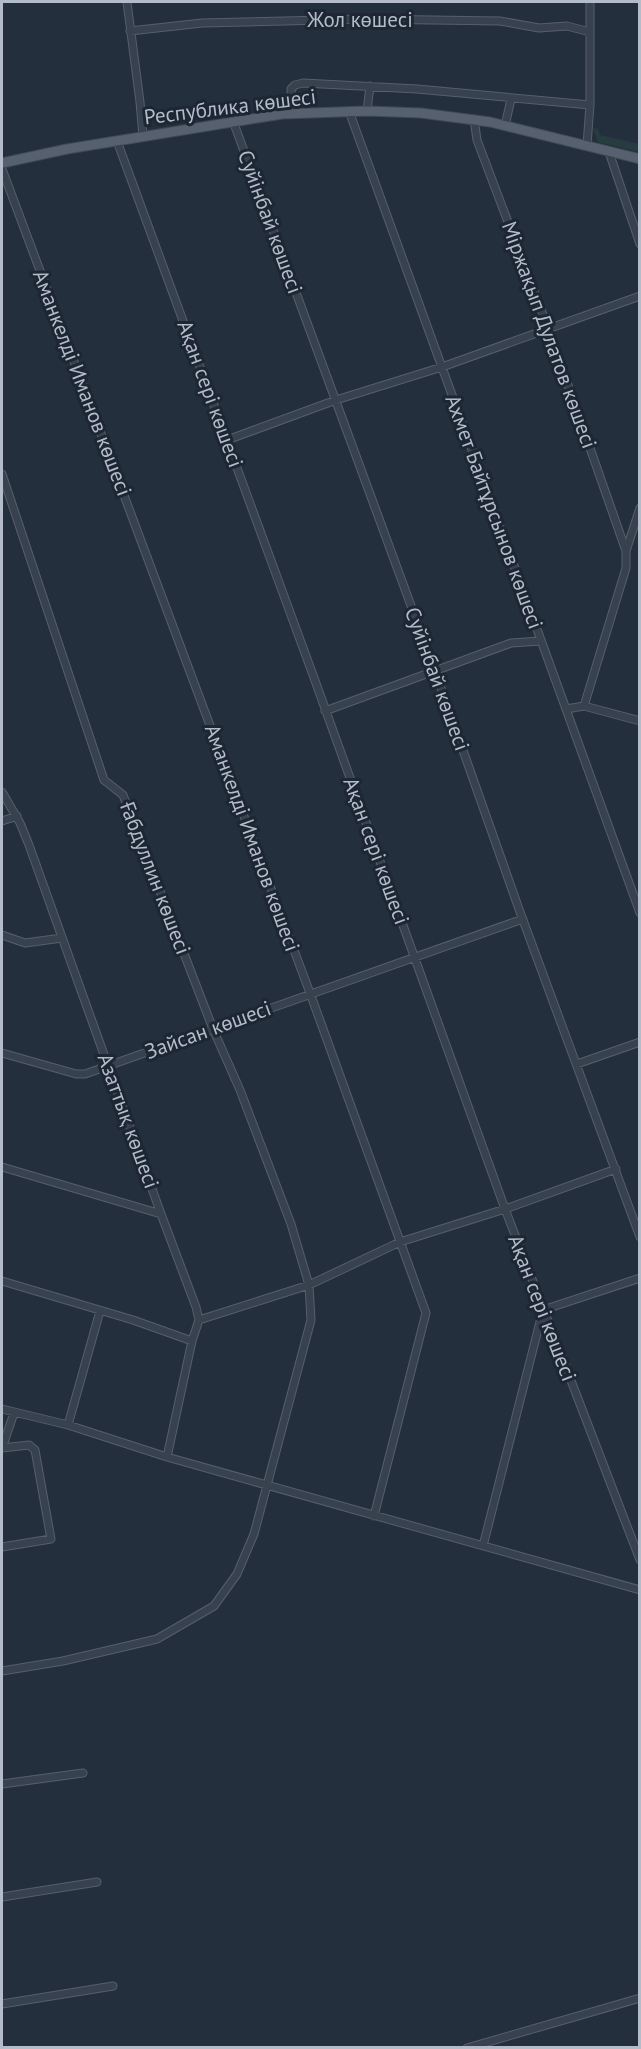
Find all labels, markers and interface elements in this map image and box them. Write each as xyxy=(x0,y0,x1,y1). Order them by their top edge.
street label: Жол көшесі xyxy=(306,6,413,33)
street label: Республика көшесі xyxy=(142,83,318,130)
street label: Суйінбай көшесі xyxy=(232,146,309,297)
street label: Міржақып Дулатов көшесі xyxy=(496,217,603,452)
street label: Аманкелді Иманов көшесі xyxy=(27,266,138,500)
street label: Ақан сері көшесі xyxy=(171,317,250,471)
street label: Ахмет Байтұрсынов көшесі xyxy=(439,391,549,633)
street label: Суйінбай көшесі xyxy=(399,603,476,754)
street label: Аманкелді Иманов көшесі xyxy=(199,721,306,955)
street label: Ақан сері көшесі xyxy=(337,774,416,928)
street label: Ғабдуллин көшесі xyxy=(114,797,197,958)
street label: Зайсан көшесі xyxy=(141,994,275,1065)
street label: Азаттық көшесі xyxy=(92,1050,165,1192)
street label: Ақан сері көшесі xyxy=(502,1231,583,1385)

